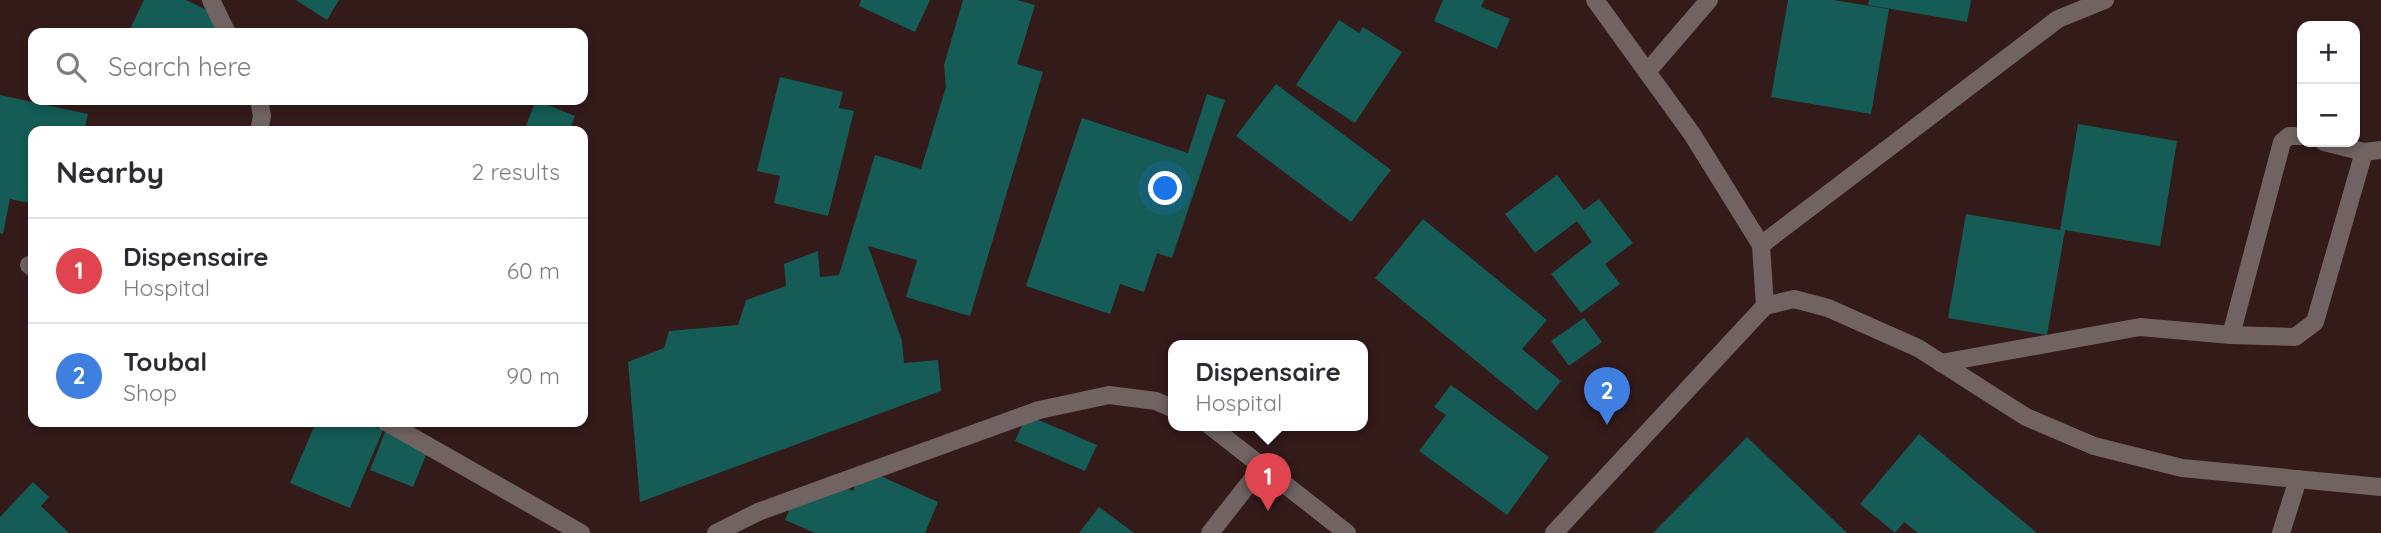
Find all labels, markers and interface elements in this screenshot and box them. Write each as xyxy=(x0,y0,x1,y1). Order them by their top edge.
map controls xyxy=(2297,21,2360,147)
button: + xyxy=(2297,21,2360,84)
search box xyxy=(28,28,588,105)
icon: search xyxy=(52,48,90,86)
text: Search here xyxy=(108,50,252,83)
button: − xyxy=(2297,84,2360,147)
text: Nearby xyxy=(56,153,164,191)
text: 2 results xyxy=(471,157,560,186)
your location xyxy=(1148,171,1182,205)
text: Dispensaire xyxy=(123,240,269,273)
text: 1 xyxy=(75,256,83,285)
text: 60 m xyxy=(507,256,560,285)
text: Hospital xyxy=(123,273,210,302)
popup xyxy=(1168,340,1368,431)
text: Toubal xyxy=(123,345,207,378)
text: Dispensaire xyxy=(1195,355,1341,388)
text: 2 xyxy=(72,361,86,390)
text: 90 m xyxy=(506,361,560,390)
pin: 2 xyxy=(1584,367,1630,425)
text: Shop xyxy=(123,378,177,407)
text: Hospital xyxy=(1195,388,1282,417)
pin: 1 xyxy=(1245,453,1291,511)

